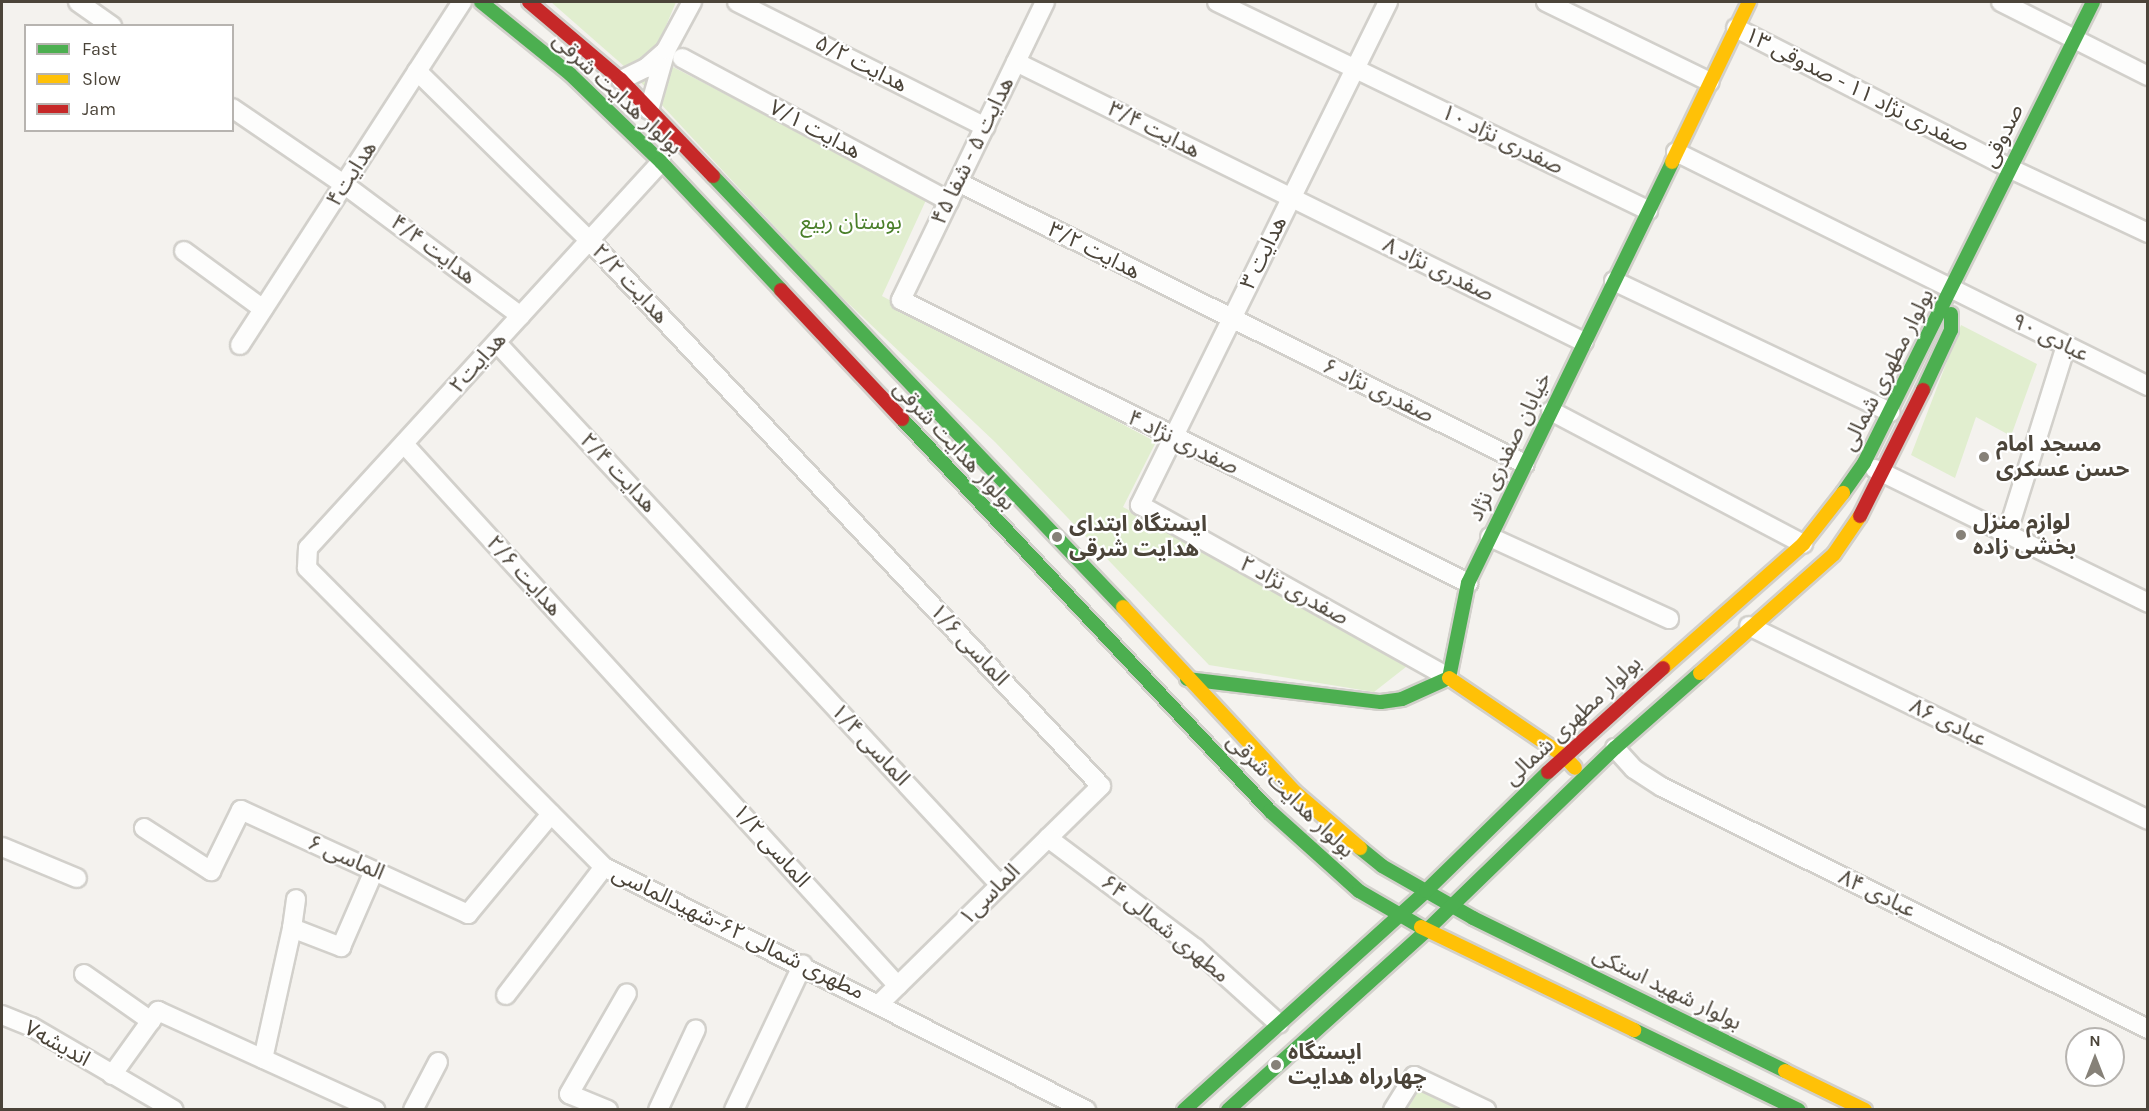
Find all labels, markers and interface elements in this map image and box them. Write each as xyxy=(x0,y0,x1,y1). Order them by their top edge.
street label: صفدری نژاد ۱۱ - صدوقی ۱۳ xyxy=(1740,22,1974,158)
legend xyxy=(24,24,234,132)
street label: بولوار هدایت شرقی xyxy=(547,27,687,161)
street label: هدایت ۵/۲ xyxy=(810,30,912,98)
text: Fast xyxy=(82,38,117,60)
text: Slow xyxy=(82,68,121,90)
street label: هدایت ۵ - شفا ۴۵ xyxy=(926,73,1020,229)
street label: هدایت ۷/۱ xyxy=(765,95,865,165)
street label: هدایت ۳/۴ xyxy=(1103,96,1205,164)
text: Jam xyxy=(82,98,116,120)
street label: صفدری نژاد ۱۰ xyxy=(1437,99,1567,181)
street label: صدوقی xyxy=(1976,100,2030,172)
street label: هدایت۴ xyxy=(321,136,383,212)
street label: هدایت ۴/۴ xyxy=(385,209,481,291)
park label: بوستان ربیع xyxy=(800,210,902,236)
street label: هدایت ۳ xyxy=(1235,212,1293,294)
street label: هدایت ۳/۲ xyxy=(1043,217,1145,285)
street label: صفدری نژاد ۸ xyxy=(1378,232,1498,308)
street label: هدایت ۲/۲ xyxy=(586,238,674,330)
street label: بولوار مطهری شمالی xyxy=(1836,285,1940,455)
street label: عبادی ۹۰ xyxy=(2007,308,2093,368)
street label: هدایت۲ xyxy=(444,327,512,399)
street label: صفدری نژاد ۶ xyxy=(1318,353,1438,429)
street label: خیابان صفدری نژاد xyxy=(1463,368,1557,526)
street label: بولوار هدایت شرقی xyxy=(887,376,1021,516)
street label: صفدری نژاد ۴ xyxy=(1123,405,1243,481)
street label: هدایت ۲/۴ xyxy=(574,427,662,519)
place label: مسجد امام حسن عسکری xyxy=(1996,431,2129,482)
marker: مسجد امام حسن عسکری xyxy=(1977,450,1991,464)
place label: لوازم منزل بخشی زاده xyxy=(1973,509,2076,560)
place label: ایستگاه ابتدای هدایت شرقی xyxy=(1069,511,1207,562)
marker: لوازم منزل بخشی زاده xyxy=(1954,528,1968,542)
street label: هدایت ۲/۶ xyxy=(481,530,567,622)
marker: ایستگاه ابتدای هدایت شرقی xyxy=(1050,530,1064,544)
street label: صفدری نژاد ۲ xyxy=(1235,550,1353,632)
street label: الماسی ۱/۶ xyxy=(924,598,1014,692)
street label: بولوار مطهری شمالی xyxy=(1499,651,1647,791)
street label: عبادی ۸۶ xyxy=(1905,693,1991,753)
street label: الماسی ۱/۴ xyxy=(825,698,915,792)
street label: بولوار هدایت شرقی xyxy=(1221,728,1359,864)
street label: الماسی ۱/۲ xyxy=(727,799,815,893)
street label: الماسی ۶ xyxy=(303,829,389,887)
street label: الماسی۱ xyxy=(954,859,1026,931)
street label: مطهری شمالی ۶۲-شهیدالماسی xyxy=(608,860,868,1006)
street label: عبادی ۸۴ xyxy=(1834,864,1920,924)
street label: مطهری شمالی ۶۴ xyxy=(1095,869,1235,989)
street label: بولوار شهید استکی xyxy=(1588,942,1746,1036)
street label: اندیشه۷ xyxy=(19,1015,95,1073)
north arrow xyxy=(2065,1027,2125,1087)
text: N xyxy=(2089,1031,2101,1050)
place label: ایستگاه چهارراه هدایت xyxy=(1288,1039,1426,1090)
marker: ایستگاه چهارراه هدایت xyxy=(1269,1058,1283,1072)

